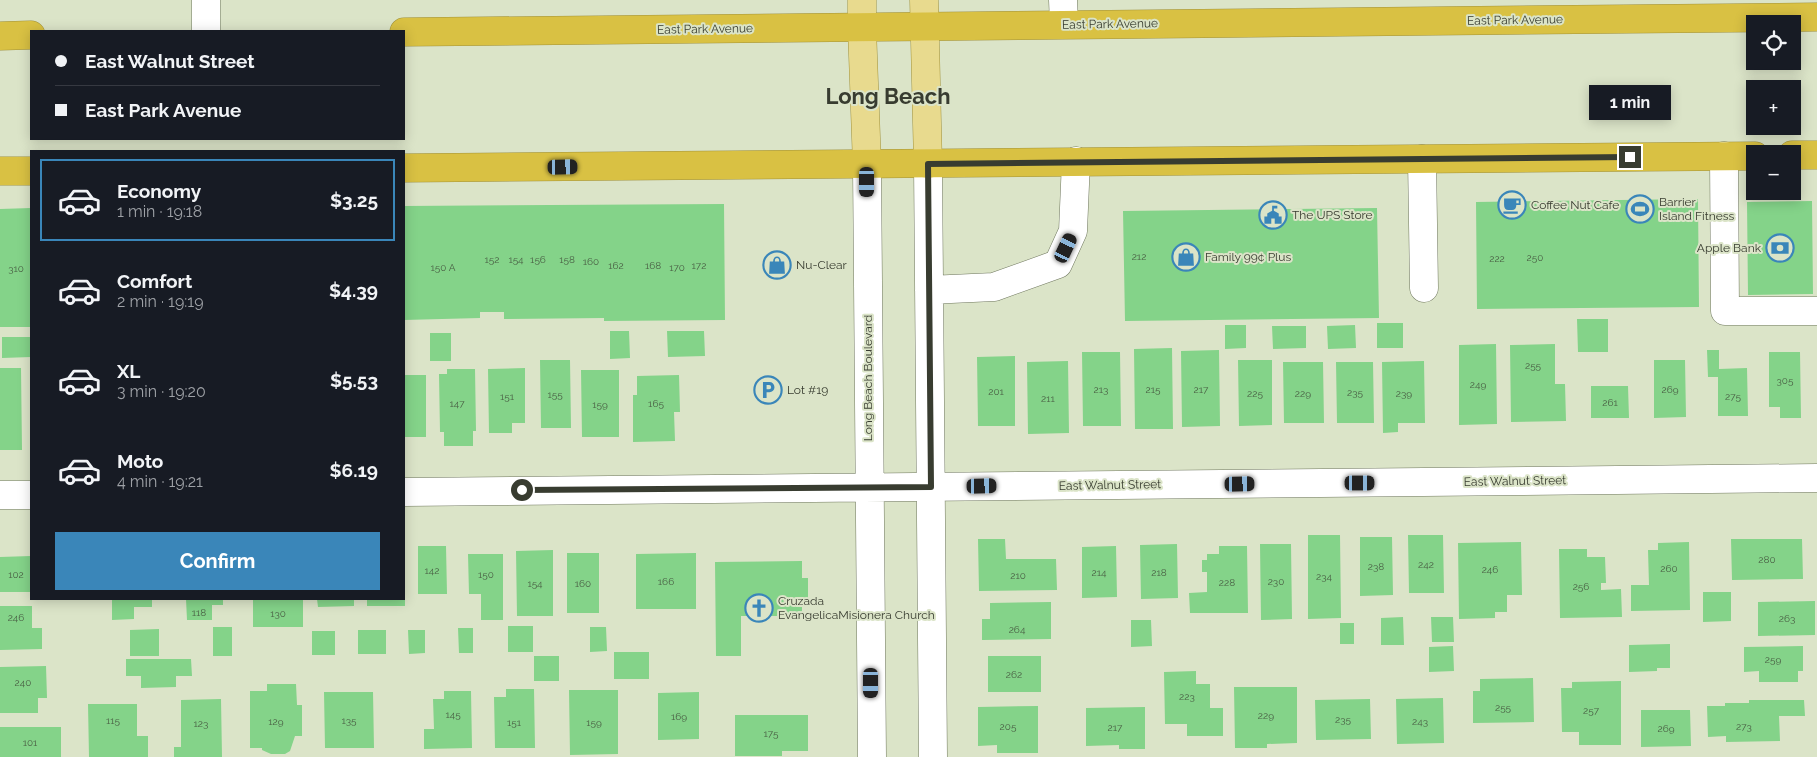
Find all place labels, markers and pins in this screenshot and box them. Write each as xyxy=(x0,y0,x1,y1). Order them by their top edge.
cafe icon: Coffee Nut Cafe xyxy=(1497,190,1527,220)
sports icon: Barrier Island Fitness xyxy=(1625,194,1655,224)
place label: Barrier Island Fitness xyxy=(1659,195,1735,223)
place label: Coffee Nut Cafe xyxy=(1531,198,1619,212)
public building icon: The UPS Store xyxy=(1258,200,1288,230)
place label: The UPS Store xyxy=(1292,208,1373,222)
bank icon: Apple Bank xyxy=(1765,233,1795,263)
place label: Apple Bank xyxy=(1697,241,1762,255)
shop icon: Family 99¢ Plus xyxy=(1171,242,1201,272)
shop icon: Nu-Clear xyxy=(762,250,792,280)
place label: Family 99¢ Plus xyxy=(1205,250,1291,264)
place label: Nu-Clear xyxy=(796,258,848,272)
parking icon: Lot #19 xyxy=(753,375,783,405)
place label: Lot #19 xyxy=(787,383,828,397)
church icon: Cruzada EvangelicaMisionera Church xyxy=(744,593,774,623)
place label: Cruzada EvangelicaMisionera Church xyxy=(778,594,935,622)

